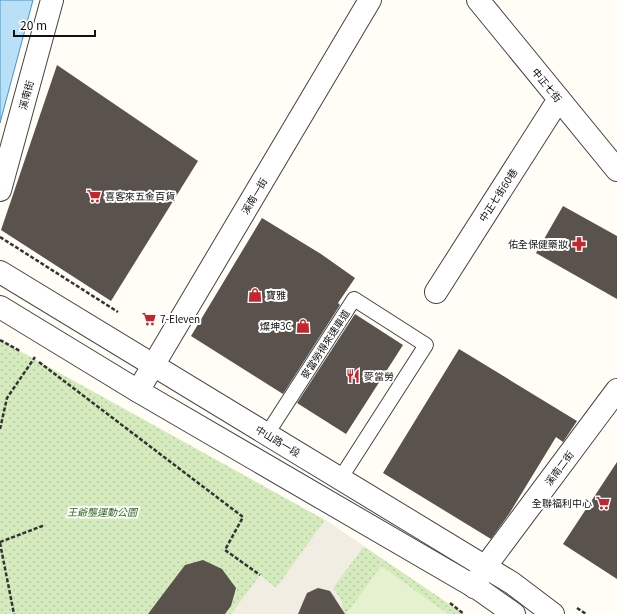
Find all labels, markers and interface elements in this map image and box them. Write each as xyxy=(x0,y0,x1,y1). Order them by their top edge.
scale bar xyxy=(14,12,95,38)
text: 20 m xyxy=(20,16,47,33)
street label: 中正七街 xyxy=(529,64,566,105)
street label: 溪南街 xyxy=(14,78,37,111)
street label: 中正七街60巷 xyxy=(475,165,521,224)
street label: 溪南一街 xyxy=(237,175,270,217)
supermarket icon: 喜客來五金百貨 xyxy=(86,188,102,204)
place label: 喜客來五金百貨 xyxy=(105,188,175,203)
place label: 佑全保健藥妝 xyxy=(508,236,568,251)
pharmacy icon: 佑全保健藥妝 xyxy=(571,236,587,252)
shop icon: 寶雅 xyxy=(247,287,263,303)
place label: 寶雅 xyxy=(266,287,286,302)
street label: 麥當勞得來速車道 xyxy=(297,306,353,381)
supermarket icon: 7-Eleven xyxy=(141,311,157,327)
place label: 7-Eleven xyxy=(160,311,200,326)
place label: 燦坤3C xyxy=(260,318,293,333)
shop icon: 燦坤3C xyxy=(295,318,311,334)
restaurant icon: 麥當勞 xyxy=(345,368,361,384)
place label: 麥當勞 xyxy=(364,368,394,383)
street label: 中山路一段 xyxy=(253,421,304,460)
street label: 溪南二街 xyxy=(541,447,577,488)
place label: 全聯福利中心 xyxy=(532,495,592,510)
supermarket icon: 全聯福利中心 xyxy=(595,495,611,511)
park label: 王爺壟運動公園 xyxy=(67,504,139,519)

